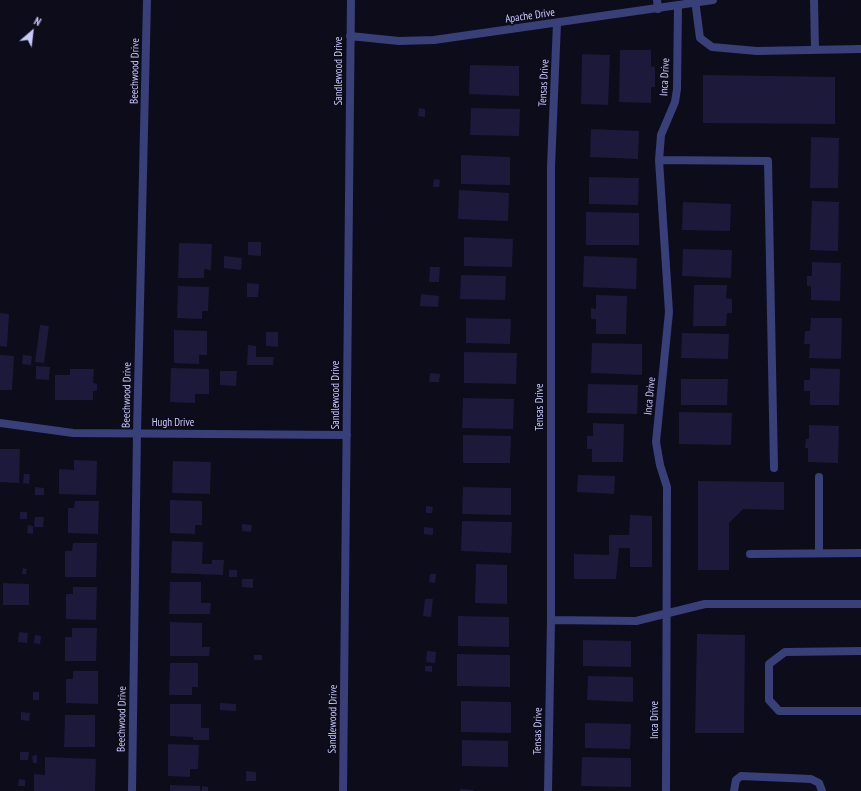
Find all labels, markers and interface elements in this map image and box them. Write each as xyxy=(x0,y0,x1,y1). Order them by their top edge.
street label: Apache Drive xyxy=(504,6,556,26)
north arrow xyxy=(12,12,52,52)
text: N xyxy=(32,14,44,29)
street label: Sandlewood Drive xyxy=(332,37,346,105)
street label: Beechwood Drive xyxy=(128,38,142,104)
street label: Inca Drive xyxy=(657,58,673,96)
street label: Tensas Drive xyxy=(536,59,552,107)
street label: Sandlewood Drive xyxy=(329,361,343,429)
street label: Beechwood Drive xyxy=(120,362,134,428)
street label: Inca Drive xyxy=(641,376,659,416)
street label: Tensas Drive xyxy=(533,383,547,431)
street label: Hugh Drive xyxy=(152,416,194,430)
street label: Sandlewood Drive xyxy=(326,685,340,753)
street label: Beechwood Drive xyxy=(115,686,129,752)
street label: Inca Drive xyxy=(648,701,662,739)
street label: Tensas Drive xyxy=(531,707,545,755)

